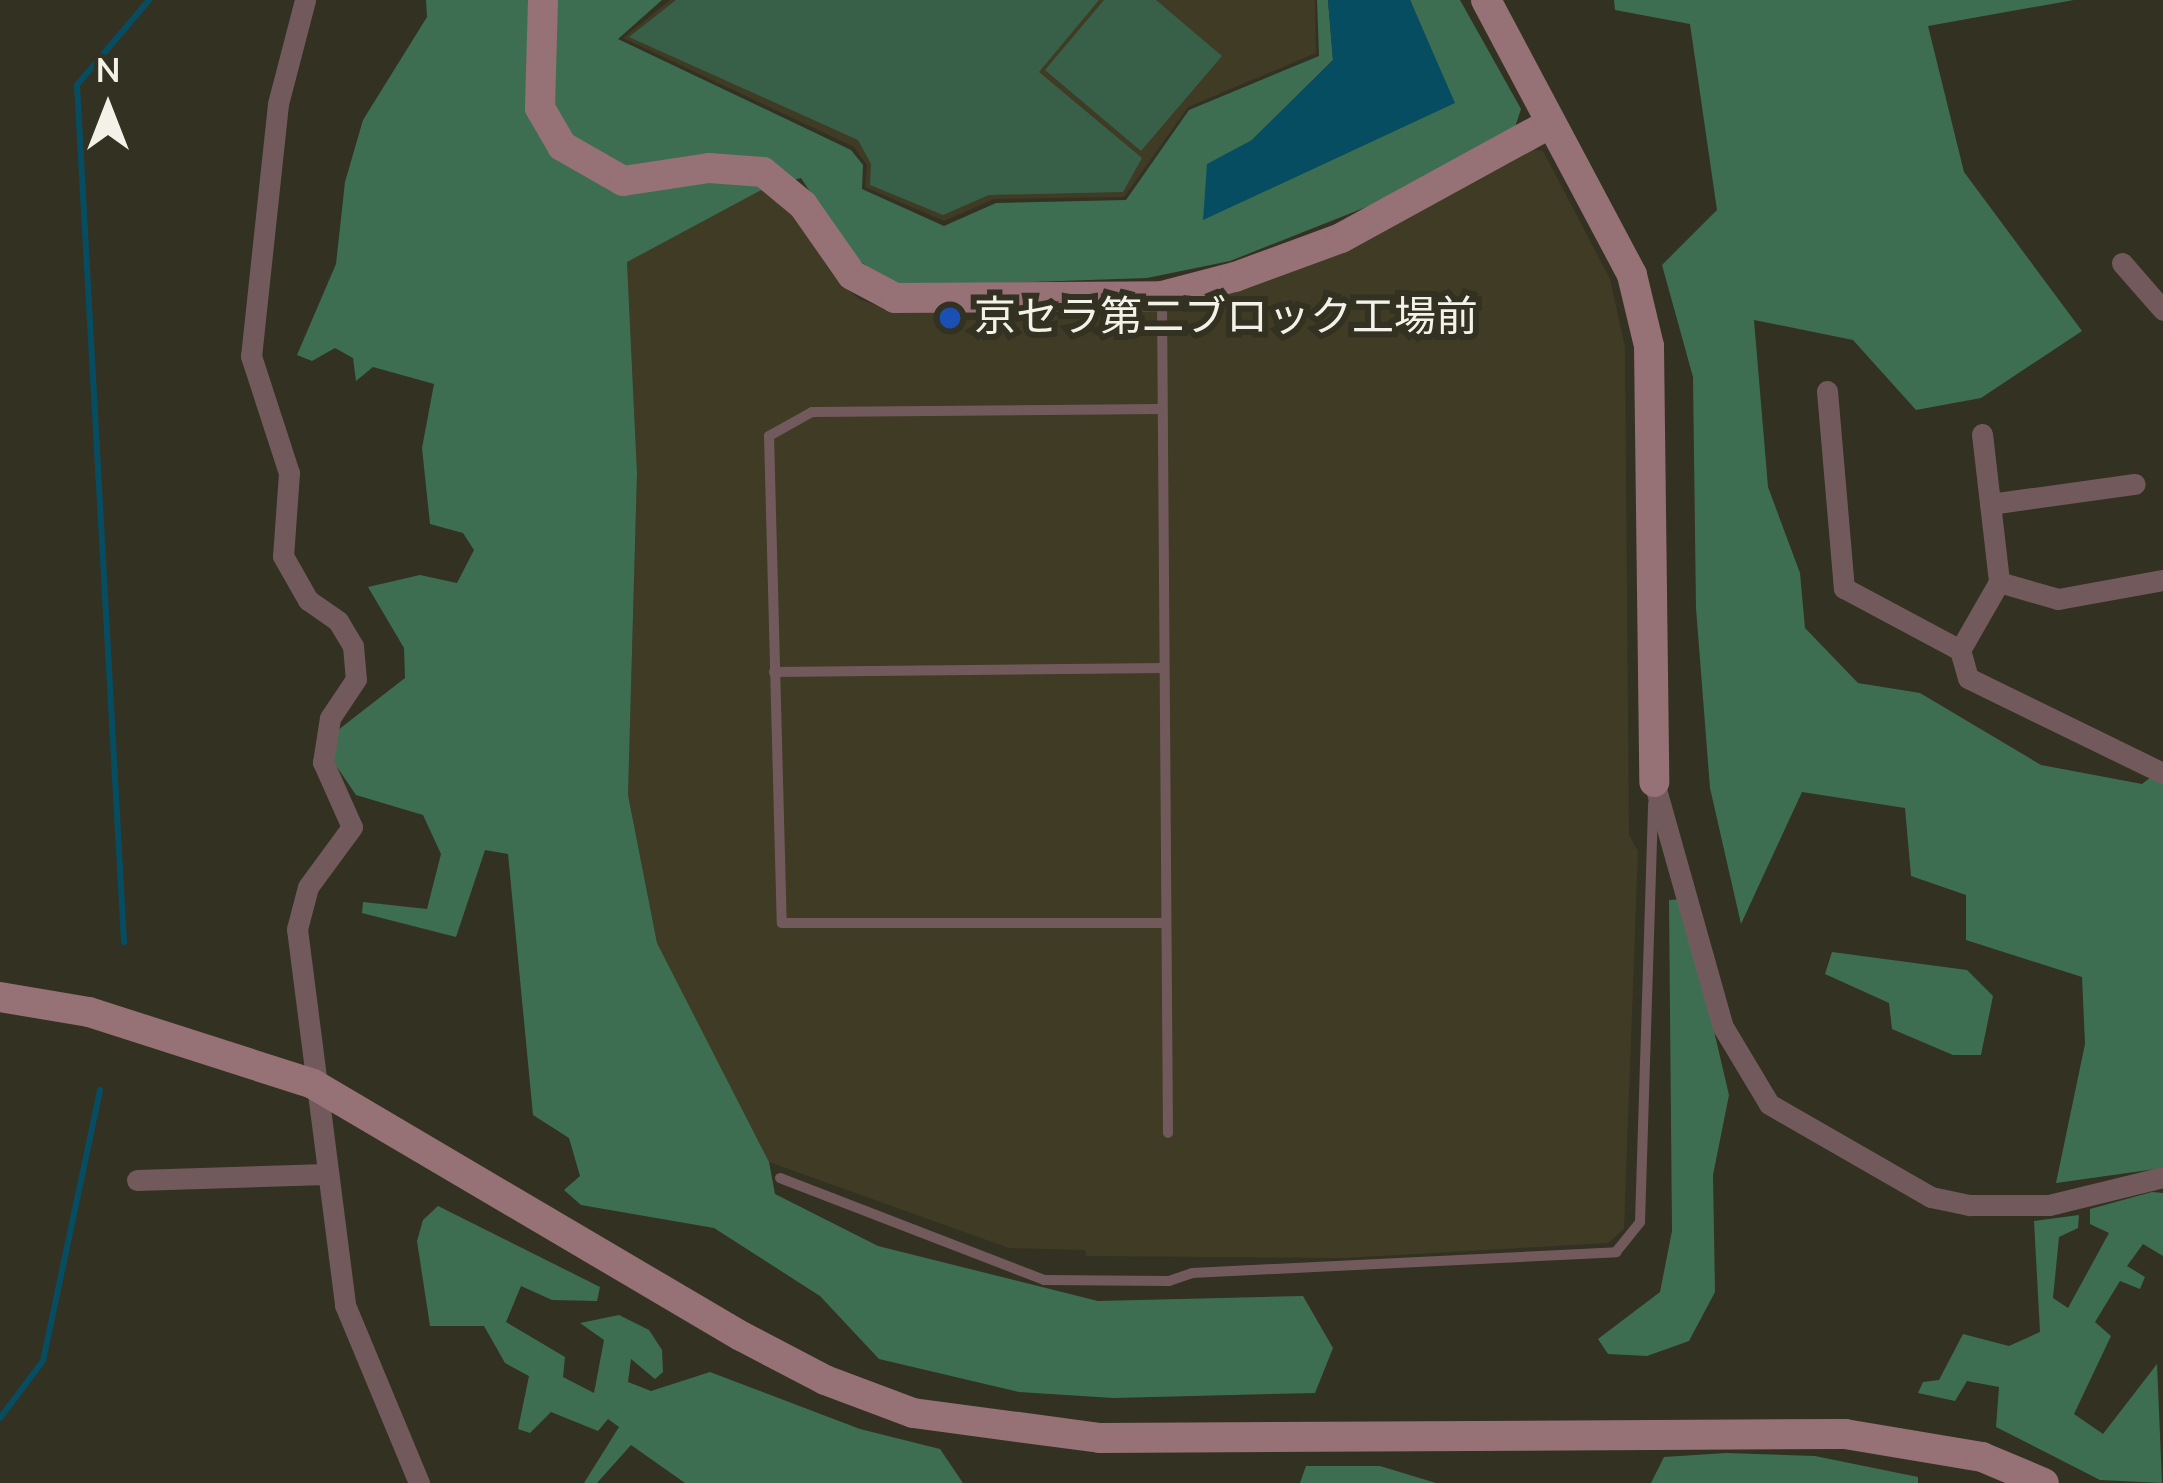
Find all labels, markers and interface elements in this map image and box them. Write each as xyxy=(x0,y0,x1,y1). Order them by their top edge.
north arrow xyxy=(48,48,168,168)
text: N xyxy=(96,49,120,94)
place label: 京セラ第二ブロック工場前 xyxy=(974,293,1478,343)
marker: 京セラ第二ブロック工場前 xyxy=(937,305,963,331)

